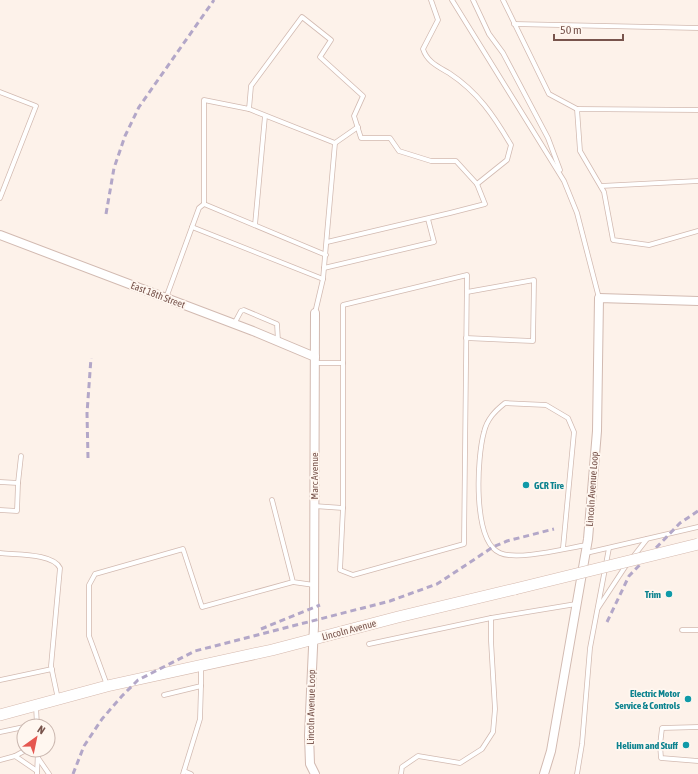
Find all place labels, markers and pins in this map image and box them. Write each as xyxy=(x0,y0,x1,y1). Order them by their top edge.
marker: GCR Tire xyxy=(521,480,531,490)
place label: GCR Tire xyxy=(534,480,565,491)
place label: Trim xyxy=(645,589,661,600)
marker: Trim xyxy=(664,589,674,599)
place label: Electric Motor Service & Controls xyxy=(615,688,681,711)
marker: Electric Motor Service & Controls xyxy=(683,694,693,704)
place label: Helium and Stuff xyxy=(616,740,679,751)
marker: Helium and Stuff xyxy=(681,740,691,750)

